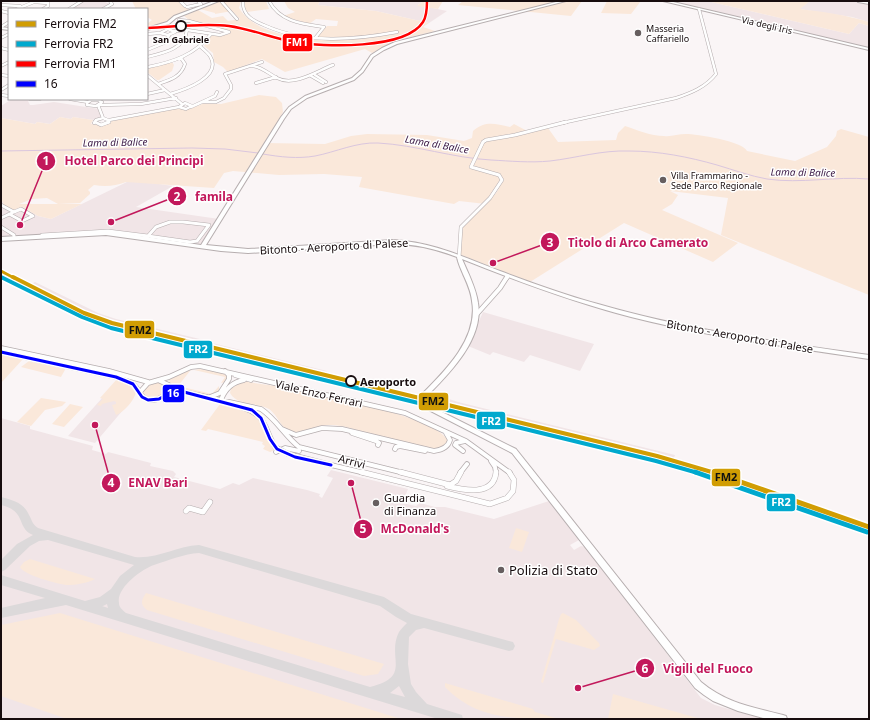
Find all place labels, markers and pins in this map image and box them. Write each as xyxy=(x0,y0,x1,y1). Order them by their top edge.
marker: San Gabriele xyxy=(175,20,187,32)
place label: Masseria Caffariello xyxy=(646,22,689,45)
marker: Masseria Caffariello xyxy=(633,28,643,38)
place label: San Gabriele xyxy=(153,33,209,46)
callout: Hotel Parco dei Principi xyxy=(36,149,211,173)
place label: Villa Frammarino - Sede Parco Regionale xyxy=(671,169,762,192)
marker: Villa Frammarino - Sede Parco Regionale xyxy=(658,175,668,185)
callout: famila xyxy=(167,184,241,208)
callout: Titolo di Arco Camerato xyxy=(540,230,716,254)
place label: Aeroporto xyxy=(360,374,416,389)
marker: Aeroporto xyxy=(345,375,357,387)
callout: ENAV Bari xyxy=(101,471,196,495)
place label: Guardia di Finanza xyxy=(384,490,436,518)
marker: Guardia di Finanza xyxy=(371,498,381,508)
callout: McDonald's xyxy=(353,517,457,541)
place label: Polizia di Stato xyxy=(509,561,598,579)
marker: Polizia di Stato xyxy=(496,565,506,575)
callout: Vigili del Fuoco xyxy=(635,656,761,680)

